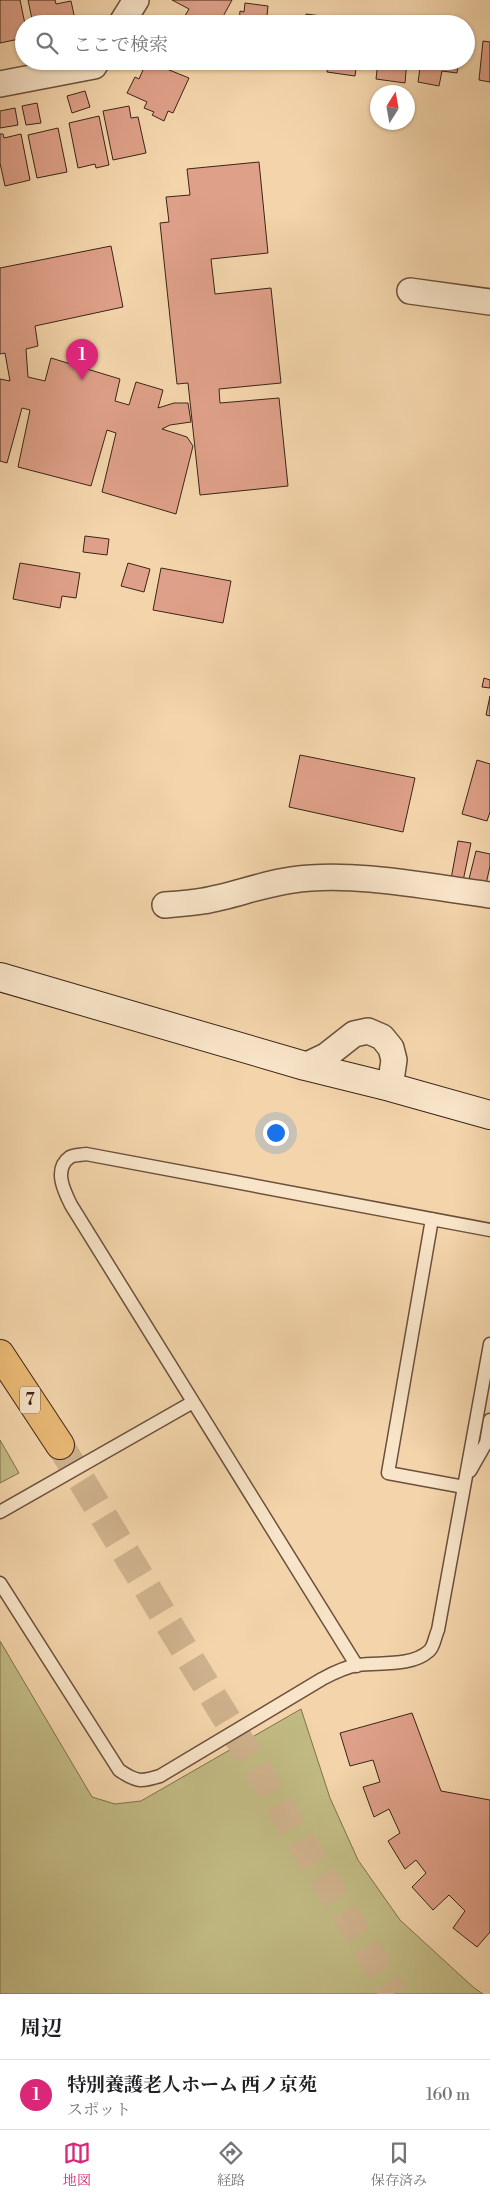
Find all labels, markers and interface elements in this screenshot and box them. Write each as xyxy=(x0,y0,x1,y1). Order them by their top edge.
search box xyxy=(15,15,475,70)
icon: search xyxy=(33,29,61,57)
text: ここで検索 xyxy=(73,33,168,57)
north arrow xyxy=(370,85,415,130)
pin: 1 xyxy=(66,339,98,380)
your location xyxy=(263,1120,289,1146)
road number: 7 xyxy=(20,1386,40,1414)
text: 周辺 xyxy=(20,2016,62,2042)
text: 特別養護老人ホーム 西ノ京苑 xyxy=(67,2073,317,2097)
text: 1 xyxy=(32,2085,40,2105)
text: 160 m xyxy=(426,2085,470,2105)
text: スポット xyxy=(67,2100,131,2120)
tab: 地図 xyxy=(63,2139,91,2190)
tab: 経路 xyxy=(217,2139,245,2190)
tab: 保存済み xyxy=(371,2139,427,2190)

